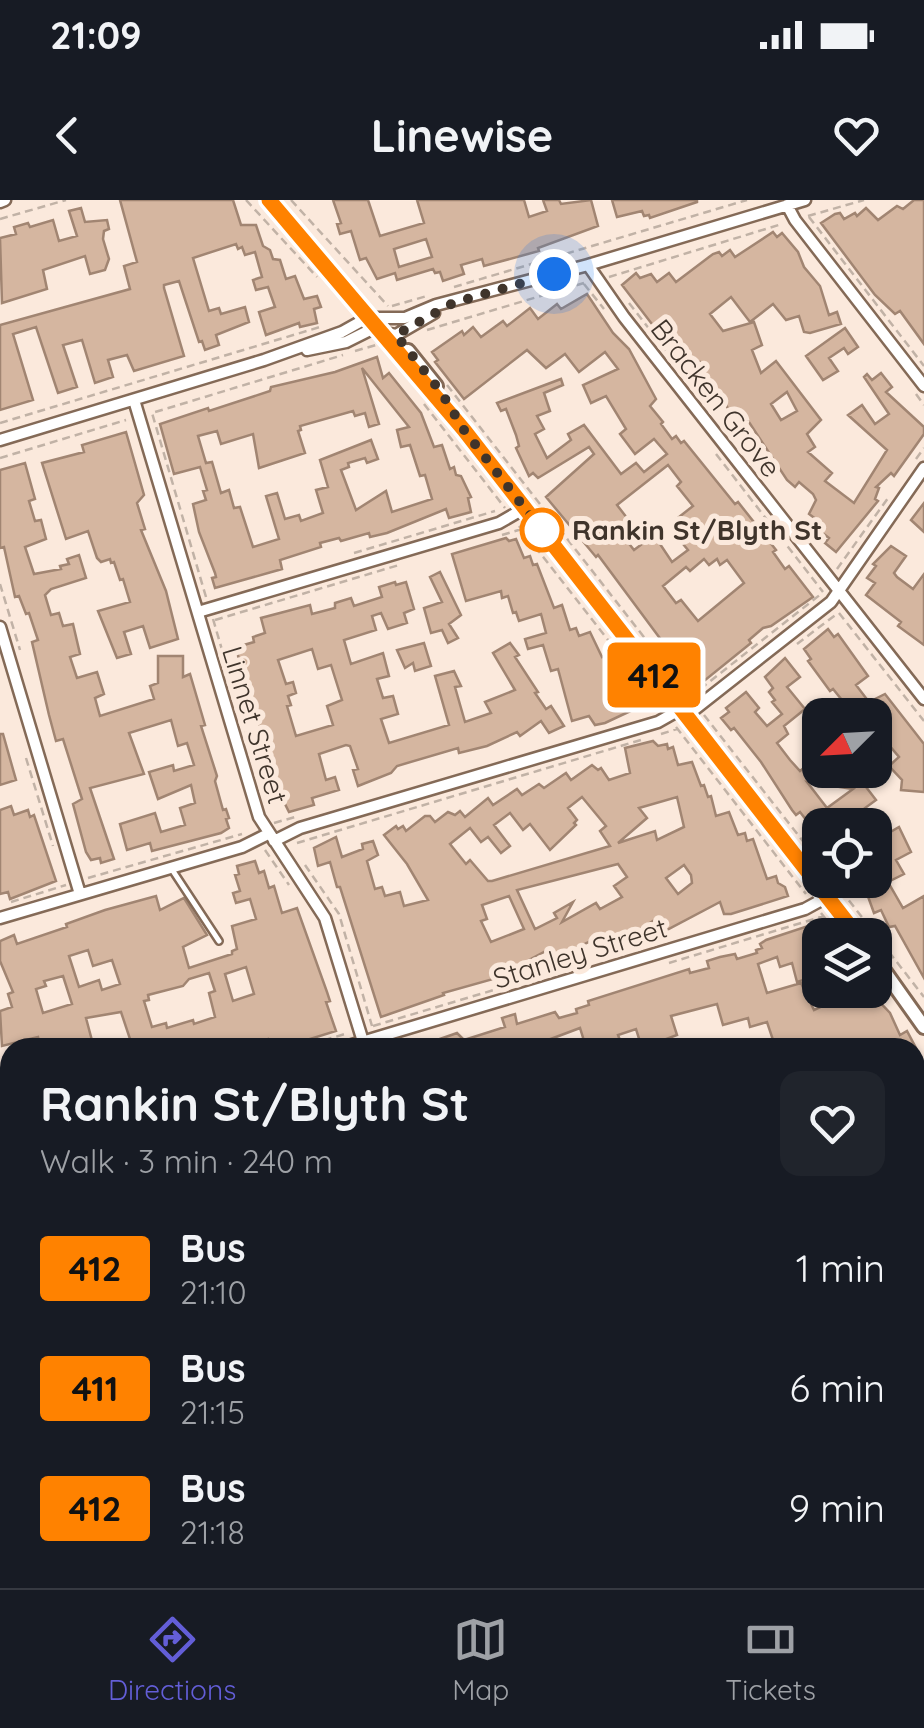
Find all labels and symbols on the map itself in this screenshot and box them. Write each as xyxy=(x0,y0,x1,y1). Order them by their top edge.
your location xyxy=(529,249,579,299)
street label: Bracken Grove xyxy=(644,312,789,484)
marker: Rankin St/Blyth St xyxy=(521,509,563,551)
place label: Rankin St/Blyth St xyxy=(572,512,822,547)
street label: Linnet Street xyxy=(215,642,296,808)
line badge: 412 xyxy=(596,642,712,708)
north arrow xyxy=(802,698,892,788)
street label: Stanley Street xyxy=(489,909,671,996)

